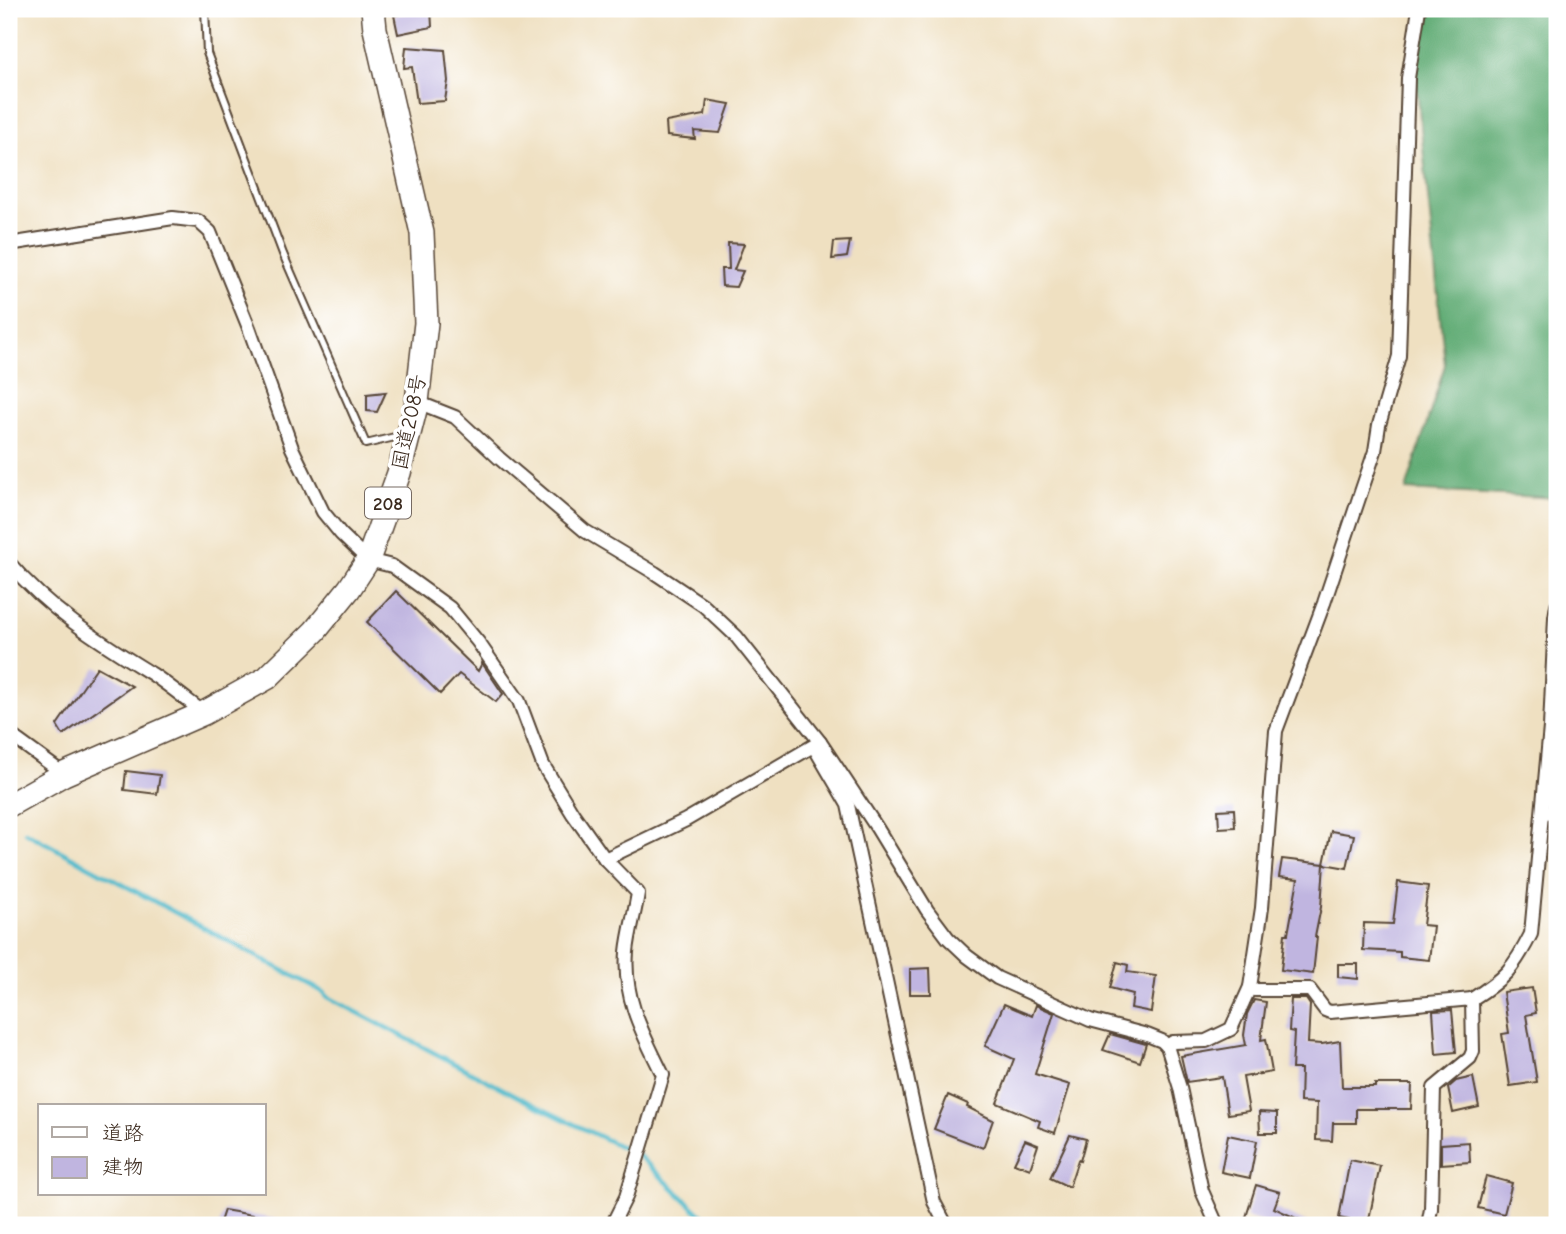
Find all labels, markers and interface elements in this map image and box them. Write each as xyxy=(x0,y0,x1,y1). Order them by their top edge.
street label: 国道208号 xyxy=(387,372,431,472)
road number: 208 xyxy=(365,488,411,518)
legend xyxy=(38,1104,266,1196)
text: 道路 xyxy=(102,1121,144,1145)
text: 建物 xyxy=(102,1155,144,1179)

